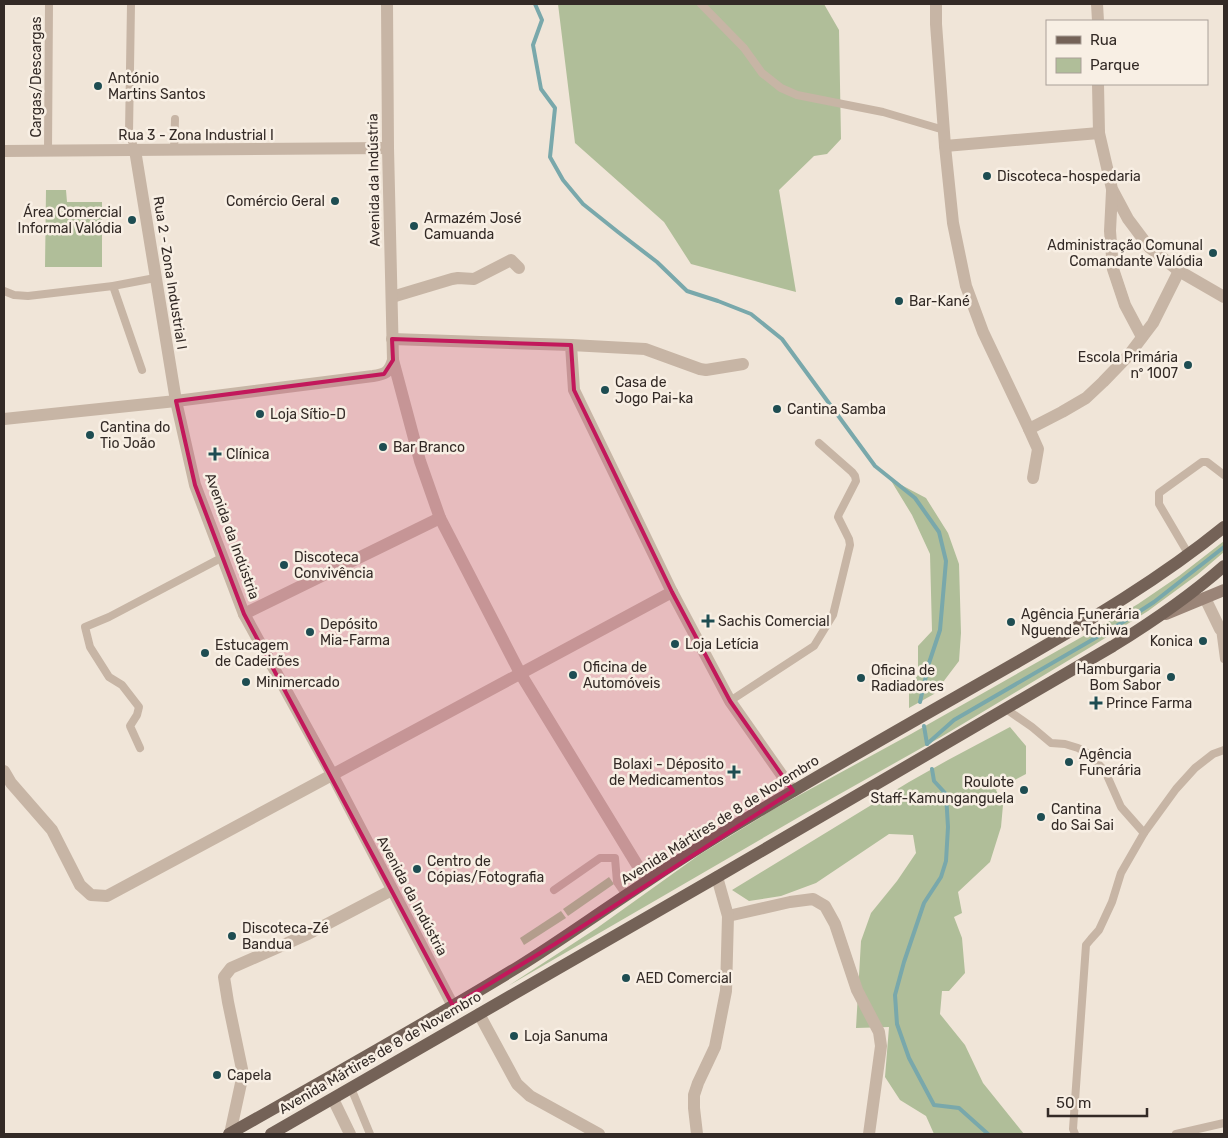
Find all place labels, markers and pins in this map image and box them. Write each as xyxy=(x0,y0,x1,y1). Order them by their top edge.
place label: António Martins Santos xyxy=(108,70,206,103)
marker: António Martins Santos xyxy=(92,80,104,92)
place label: Discoteca-hospedaria xyxy=(997,168,1141,185)
marker: Discoteca-hospedaria xyxy=(981,170,993,182)
place label: Comércio Geral xyxy=(226,193,325,210)
marker: Comércio Geral xyxy=(329,195,341,207)
place label: Área Comercial Informal Valódia xyxy=(18,203,122,237)
place label: Armazém José Camuanda xyxy=(424,210,522,243)
marker: Área Comercial Informal Valódia xyxy=(126,214,138,226)
marker: Armazém José Camuanda xyxy=(408,220,420,232)
place label: Administração Comunal Comandante Valódia xyxy=(1047,237,1203,270)
marker: Administração Comunal Comandante Valódia xyxy=(1207,247,1219,259)
place label: Bar-Kané xyxy=(909,293,970,310)
marker: Bar-Kané xyxy=(893,295,905,307)
place label: Escola Primária nº 1007 xyxy=(1078,349,1178,382)
marker: Escola Primária nº 1007 xyxy=(1182,359,1194,371)
place label: Casa de Jogo Pai-ka xyxy=(615,374,693,407)
marker: Casa de Jogo Pai-ka xyxy=(599,384,611,396)
place label: Cantina Samba xyxy=(787,401,886,418)
marker: Cantina Samba xyxy=(771,403,783,415)
place label: Loja Sítio-D xyxy=(270,406,346,423)
marker: Loja Sítio-D xyxy=(254,408,266,420)
place label: Cantina do Tio João xyxy=(100,419,170,452)
marker: Cantina do Tio João xyxy=(84,429,96,441)
place label: Bar Branco xyxy=(393,439,465,456)
marker: Bar Branco xyxy=(377,441,389,453)
place label: Clínica xyxy=(226,446,269,463)
marker: Clínica xyxy=(208,447,222,461)
place label: Discoteca Convivência xyxy=(294,549,373,582)
marker: Discoteca Convivência xyxy=(278,559,290,571)
place label: Agência Funerária Nguende Tchiwa xyxy=(1021,606,1139,639)
place label: Sachis Comercial xyxy=(718,613,830,630)
marker: Sachis Comercial xyxy=(702,615,714,627)
place label: Depósito Mia-Farma xyxy=(320,616,390,649)
marker: Agência Funerária Nguende Tchiwa xyxy=(1005,616,1017,628)
marker: Depósito Mia-Farma xyxy=(304,626,316,638)
place label: Konica xyxy=(1150,633,1193,650)
marker: Konica xyxy=(1197,635,1209,647)
place label: Loja Letícia xyxy=(685,636,759,653)
place label: Estucagem de Cadeirões xyxy=(215,637,299,670)
marker: Loja Letícia xyxy=(669,638,681,650)
marker: Estucagem de Cadeirões xyxy=(199,647,211,659)
place label: Oficina de Automóveis xyxy=(583,659,660,692)
place label: Hamburgaria Bom Sabor xyxy=(1076,661,1162,694)
place label: Oficina de Radiadores xyxy=(871,662,944,695)
marker: Oficina de Automóveis xyxy=(567,669,579,681)
marker: Hamburgaria Bom Sabor xyxy=(1165,671,1177,683)
marker: Oficina de Radiadores xyxy=(855,672,867,684)
place label: Minimercado xyxy=(256,674,340,691)
marker: Minimercado xyxy=(240,676,252,688)
place label: Prince Farma xyxy=(1106,695,1192,712)
marker: Prince Farma xyxy=(1090,697,1102,709)
place label: Agência Funerária xyxy=(1079,746,1141,779)
place label: Bolaxi - Déposito de Medicamentos xyxy=(609,756,724,789)
marker: Agência Funerária xyxy=(1063,756,1075,768)
marker: Bolaxi - Déposito de Medicamentos xyxy=(728,766,740,778)
place label: Roulote Staff-Kamunganguela xyxy=(871,774,1014,807)
marker: Roulote Staff-Kamunganguela xyxy=(1018,784,1030,796)
place label: Cantina do Sai Sai xyxy=(1051,801,1114,834)
marker: Cantina do Sai Sai xyxy=(1035,811,1047,823)
place label: Centro de Cópias/Fotografia xyxy=(427,853,544,886)
marker: Centro de Cópias/Fotografia xyxy=(411,863,423,875)
place label: Discoteca-Zé Bandua xyxy=(242,920,329,953)
marker: Discoteca-Zé Bandua xyxy=(226,930,238,942)
place label: AED Comercial xyxy=(636,970,732,987)
marker: AED Comercial xyxy=(620,972,632,984)
place label: Loja Sanuma xyxy=(524,1028,608,1045)
marker: Loja Sanuma xyxy=(508,1030,520,1042)
place label: Capela xyxy=(227,1067,271,1084)
marker: Capela xyxy=(211,1069,223,1081)

